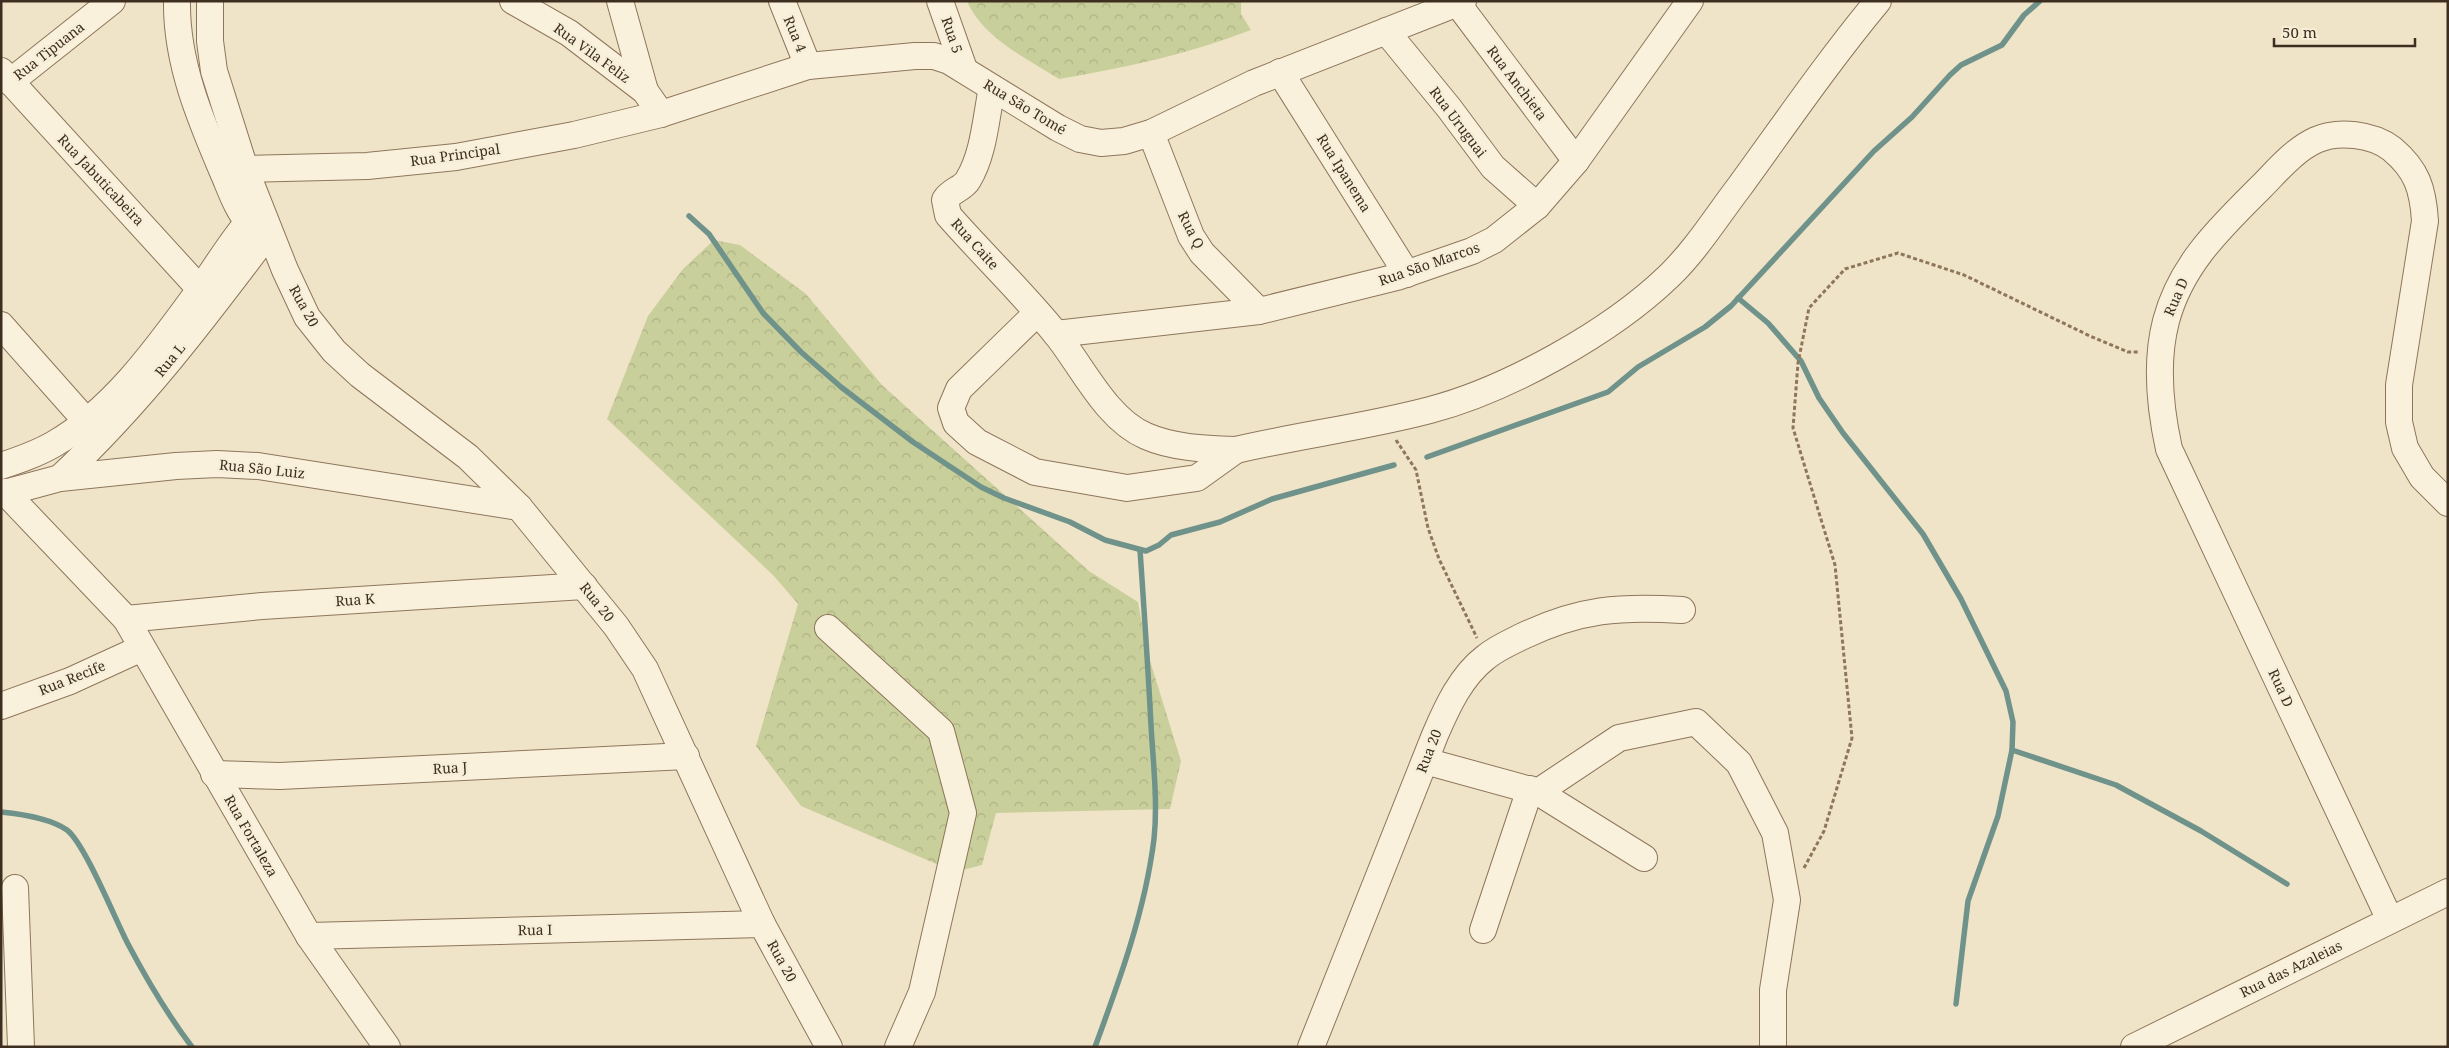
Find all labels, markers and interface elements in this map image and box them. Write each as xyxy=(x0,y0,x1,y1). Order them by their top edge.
street label: Rua 4 xyxy=(780,13,811,55)
street label: Rua 5 xyxy=(937,14,968,56)
scale bar xyxy=(2274,15,2415,47)
street label: Rua Tipuana xyxy=(9,17,88,84)
street label: Rua Vila Feliz xyxy=(550,18,635,87)
text: 50 m xyxy=(2282,22,2317,42)
street label: Rua Anchieta xyxy=(1483,41,1552,124)
street label: Rua São Tomé xyxy=(980,74,1070,139)
street label: Rua Uruguai xyxy=(1426,82,1492,161)
street label: Rua Jabuticabeira xyxy=(54,130,149,230)
street label: Rua Ipanema xyxy=(1313,130,1376,216)
street label: Rua Principal xyxy=(409,139,502,170)
street label: Rua Q xyxy=(1174,208,1209,252)
street label: Rua Caite xyxy=(947,214,1004,273)
street label: Rua São Marcos xyxy=(1376,237,1482,290)
street label: Rua D xyxy=(2159,275,2192,319)
street label: Rua 20 xyxy=(285,281,324,330)
street label: Rua L xyxy=(150,339,189,381)
street label: Rua São Luiz xyxy=(218,455,306,482)
street label: Rua 20 xyxy=(576,578,619,625)
street label: Rua K xyxy=(335,589,375,610)
street label: Rua Recife xyxy=(36,656,108,700)
street label: Rua D xyxy=(2264,666,2298,710)
street label: Rua 20 xyxy=(1412,726,1446,775)
street label: Rua J xyxy=(432,757,468,778)
street label: Rua Fortaleza xyxy=(220,791,283,880)
street label: Rua I xyxy=(517,920,553,939)
street label: Rua 20 xyxy=(763,936,802,985)
street label: Rua das Azaleias xyxy=(2237,936,2345,1002)

